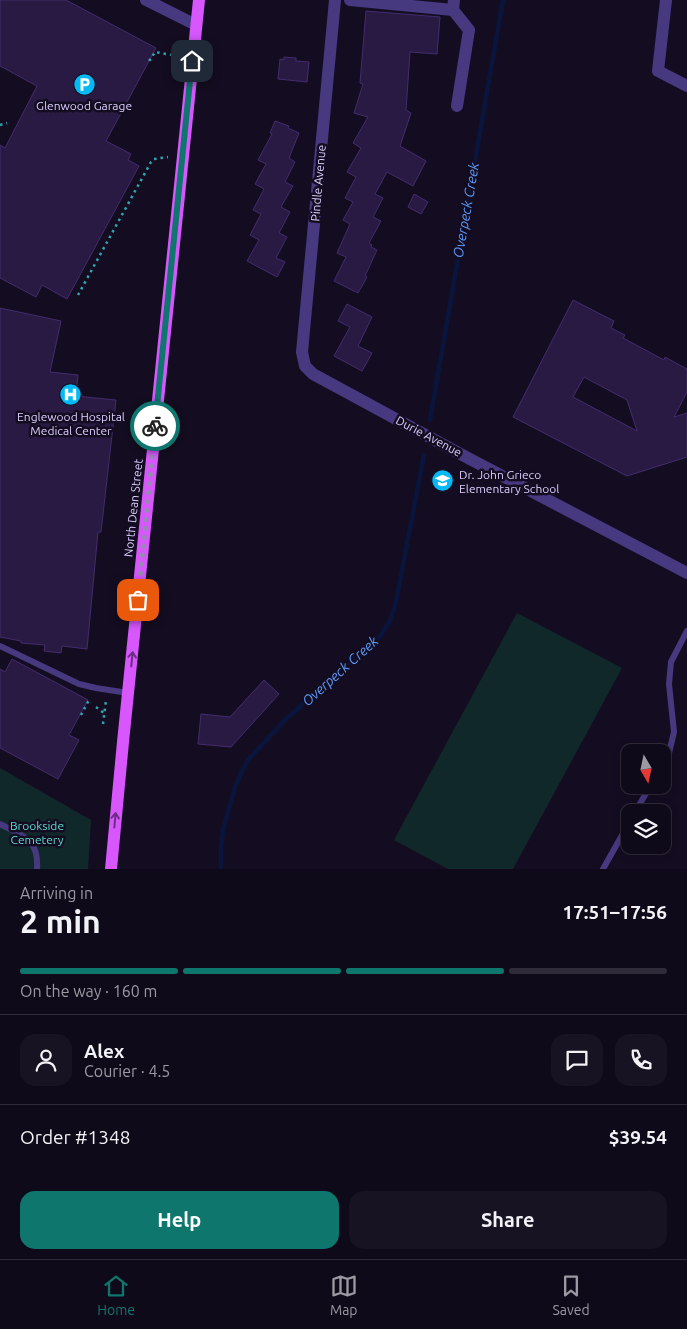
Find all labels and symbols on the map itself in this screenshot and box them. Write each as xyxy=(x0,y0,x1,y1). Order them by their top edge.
pin xyxy=(171,40,213,82)
parking icon: Glenwood Garage xyxy=(72,72,96,96)
place label: Glenwood Garage xyxy=(36,99,132,112)
street label: Pindle Avenue xyxy=(308,144,328,222)
water label: Overpeck Creek xyxy=(450,160,482,259)
hospital icon: Englewood Hospital Medical Center xyxy=(59,383,83,407)
courier xyxy=(130,401,180,451)
place label: Englewood Hospital Medical Center xyxy=(17,410,125,437)
street label: Durie Avenue xyxy=(394,413,464,459)
street label: North Dean Street xyxy=(121,458,145,558)
place label: Dr. John Grieco Elementary School xyxy=(459,468,559,495)
school or university icon: Dr. John Grieco Elementary School xyxy=(431,469,455,493)
pin xyxy=(117,579,159,621)
water label: Overpeck Creek xyxy=(299,632,382,709)
one-way arrow xyxy=(127,651,137,667)
north arrow xyxy=(621,744,671,794)
one-way arrow xyxy=(111,813,120,829)
park label: Brookside Cemetery xyxy=(10,819,64,846)

